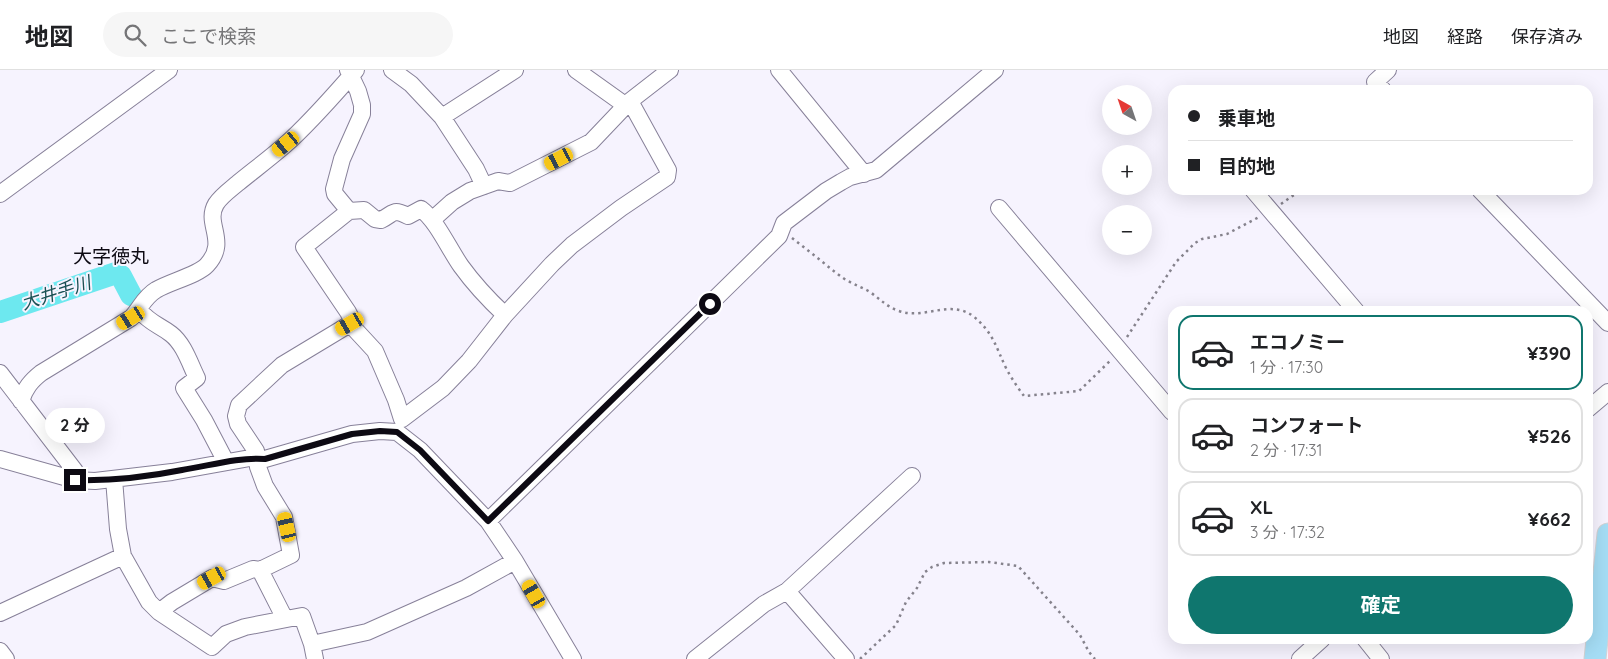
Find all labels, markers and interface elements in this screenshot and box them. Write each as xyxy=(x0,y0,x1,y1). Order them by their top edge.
search box xyxy=(103,12,453,57)
text: 地図 xyxy=(25,21,73,51)
icon: search xyxy=(121,21,149,49)
text: ここで検索 xyxy=(161,24,256,48)
text: 地図 xyxy=(1383,25,1419,48)
text: 経路 xyxy=(1447,25,1483,48)
text: 保存済み xyxy=(1511,25,1583,48)
north arrow xyxy=(1102,85,1152,135)
map controls xyxy=(1102,85,1152,255)
text: 乗車地 xyxy=(1218,106,1275,130)
car xyxy=(269,129,302,159)
button: + xyxy=(1102,145,1152,195)
car xyxy=(542,146,575,172)
text: 目的地 xyxy=(1218,154,1275,178)
button: − xyxy=(1102,205,1152,255)
district label: 大字徳丸 xyxy=(73,244,149,268)
water label: 大井手川 xyxy=(18,270,96,315)
route start xyxy=(699,293,721,315)
car xyxy=(114,304,147,332)
car xyxy=(333,310,366,338)
icon: car xyxy=(1190,330,1235,375)
text: エコノミー xyxy=(1250,330,1345,354)
text: ¥390 xyxy=(1527,341,1571,365)
text: 1 分 · 17:30 xyxy=(1250,357,1323,377)
callout: 2 分 xyxy=(45,408,105,442)
icon: car xyxy=(1190,413,1235,458)
text: コンフォート xyxy=(1250,413,1363,437)
text: 2 分 xyxy=(60,415,90,435)
text: ¥526 xyxy=(1527,424,1571,448)
text: 2 分 · 17:31 xyxy=(1250,440,1323,460)
route end xyxy=(64,469,86,491)
text: XL xyxy=(1250,495,1273,519)
icon: car xyxy=(1190,496,1235,541)
text: ¥662 xyxy=(1528,507,1571,531)
car xyxy=(276,511,297,543)
text: 3 分 · 17:32 xyxy=(1250,522,1325,542)
car xyxy=(195,564,228,592)
button: 確定 xyxy=(1188,576,1573,634)
car xyxy=(520,577,547,611)

